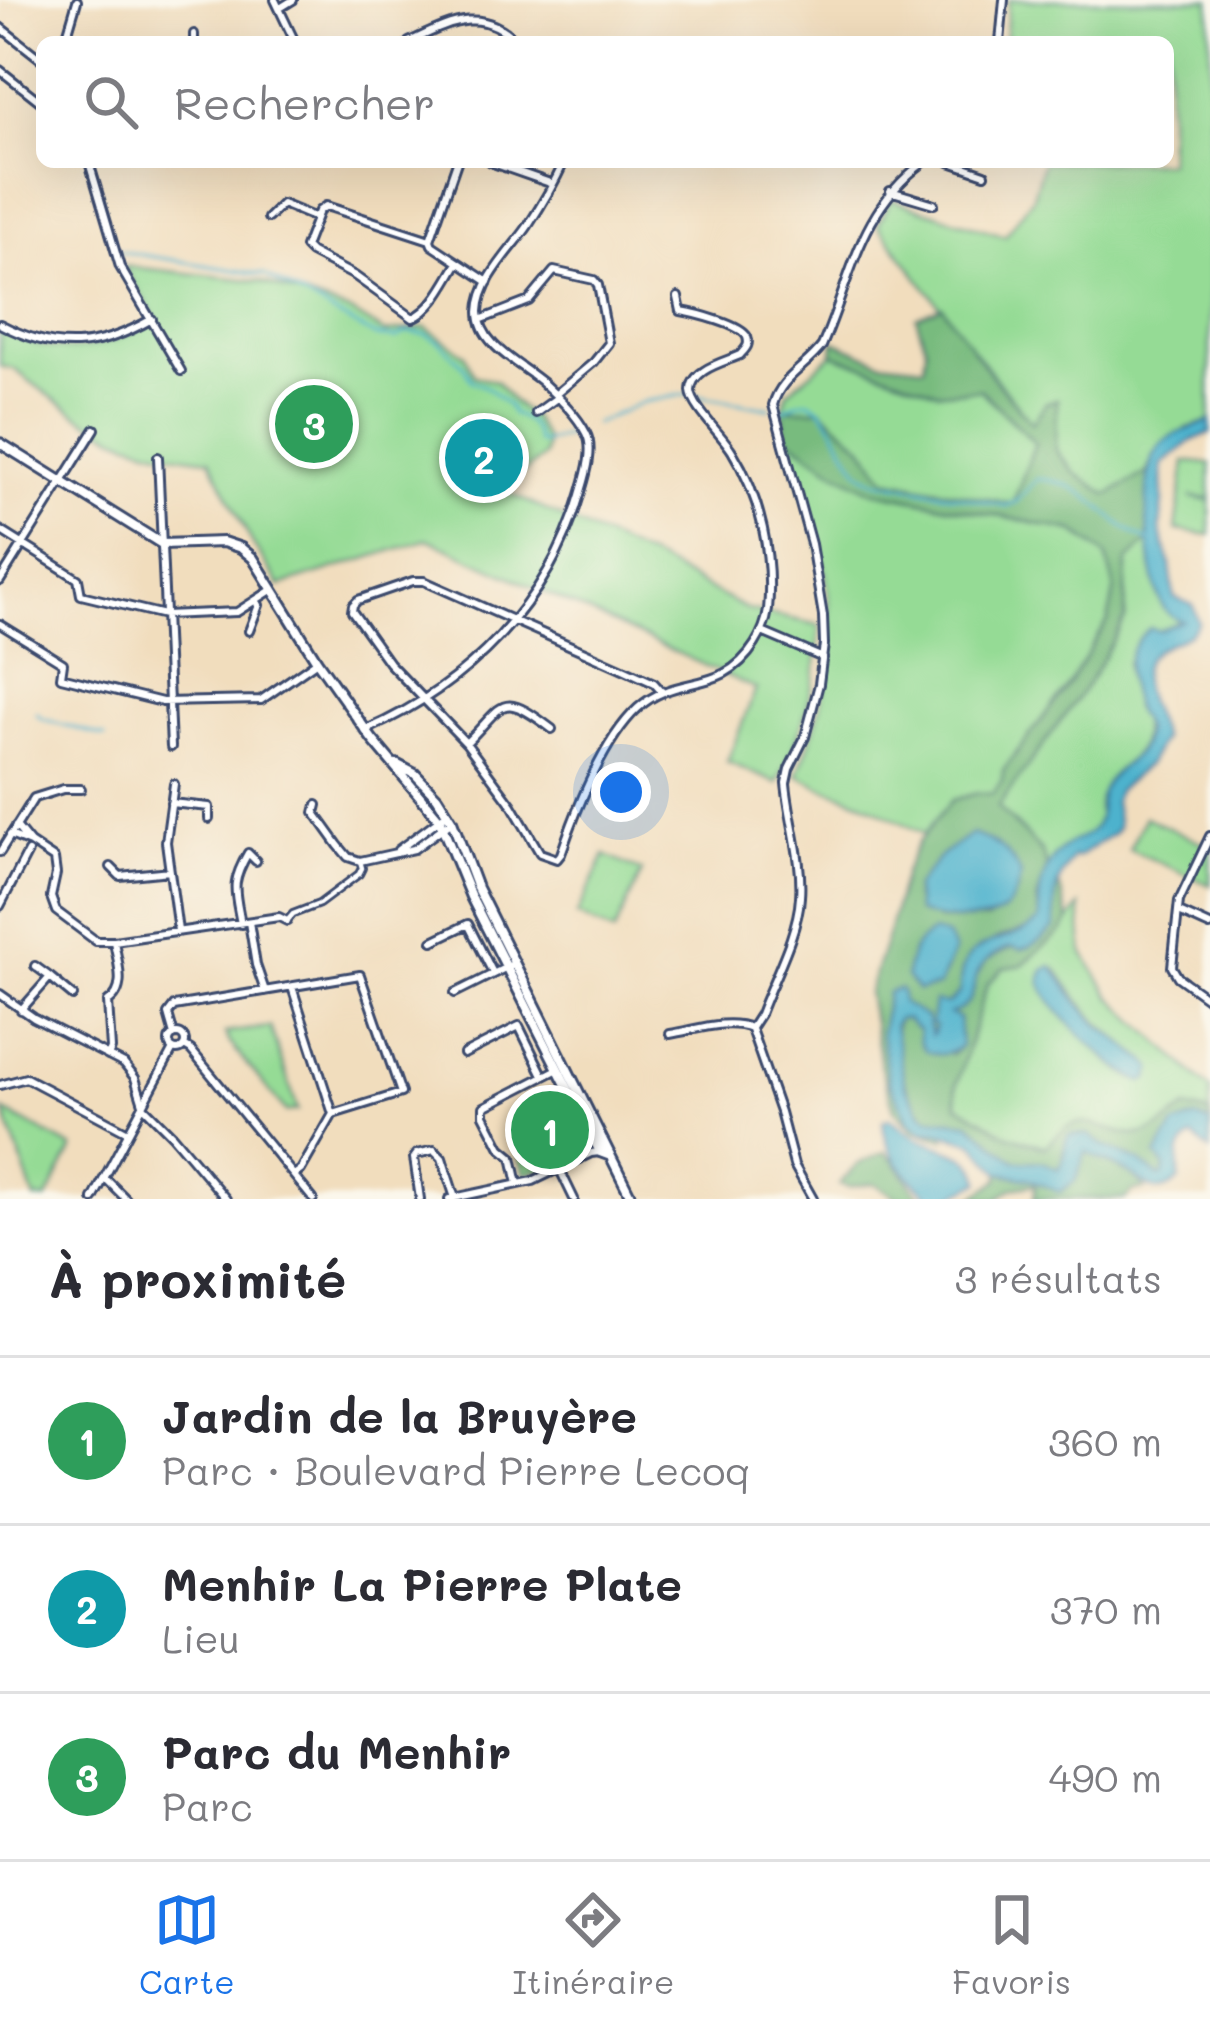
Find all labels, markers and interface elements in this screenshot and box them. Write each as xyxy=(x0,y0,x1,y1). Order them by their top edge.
search box xyxy=(36,36,1174,168)
icon: search xyxy=(78,69,144,135)
text: Rechercher xyxy=(174,73,435,131)
pin: 3 xyxy=(275,379,353,469)
pin: 2 xyxy=(445,413,523,503)
your location xyxy=(591,762,651,822)
pin: 1 xyxy=(511,1085,589,1175)
text: À proximité xyxy=(48,1244,346,1311)
text: 3 résultats xyxy=(955,1252,1162,1303)
text: Jardin de la Bruyère xyxy=(162,1386,637,1444)
text: 1 xyxy=(78,1415,96,1466)
text: 360 m xyxy=(1048,1415,1162,1466)
text: Parc · Boulevard Pierre Lecoq xyxy=(162,1444,750,1495)
text: Menhir La Pierre Plate xyxy=(162,1554,682,1612)
text: 2 xyxy=(76,1583,98,1634)
text: 370 m xyxy=(1050,1583,1162,1634)
text: Lieu xyxy=(162,1612,240,1663)
text: Parc du Menhir xyxy=(162,1722,511,1780)
text: 3 xyxy=(75,1751,99,1802)
text: 490 m xyxy=(1048,1751,1162,1802)
text: Parc xyxy=(162,1780,253,1831)
tab: Carte xyxy=(139,1887,235,2002)
tab: Itinéraire xyxy=(512,1887,674,2002)
tab: Favoris xyxy=(952,1887,1071,2002)

